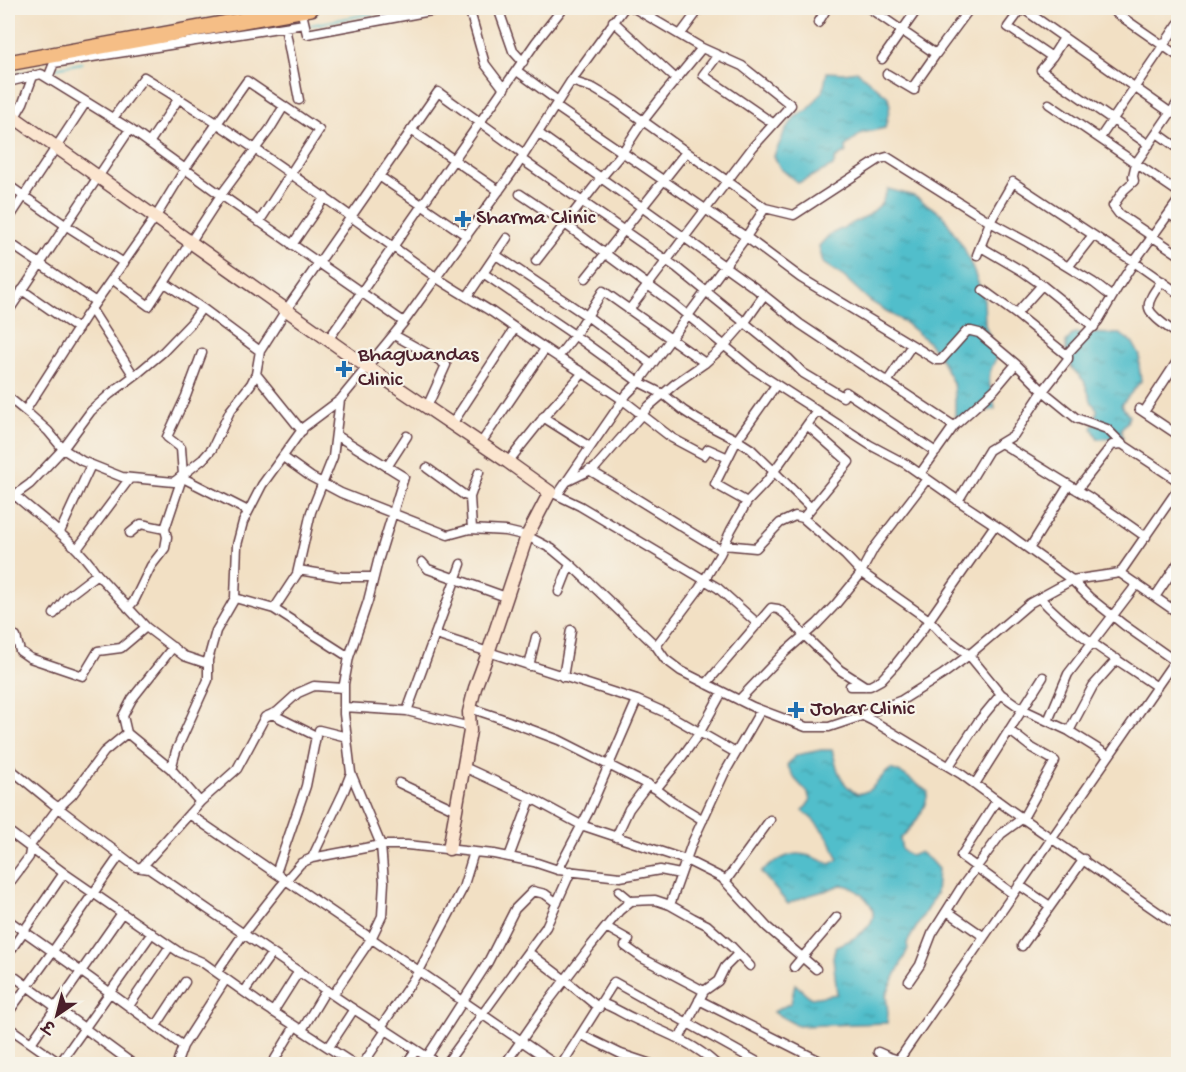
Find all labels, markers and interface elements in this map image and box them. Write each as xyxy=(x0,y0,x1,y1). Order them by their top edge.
place label: Sharma Clinic xyxy=(476,206,597,232)
marker: Sharma Clinic xyxy=(454,210,472,228)
place label: Bhagwandas Clinic xyxy=(357,343,480,394)
marker: Bhagwandas Clinic xyxy=(335,360,353,378)
place label: Johar Clinic xyxy=(810,697,916,723)
marker: Johar Clinic xyxy=(787,701,805,719)
north arrow xyxy=(27,985,87,1045)
text: उ xyxy=(39,1013,62,1036)

